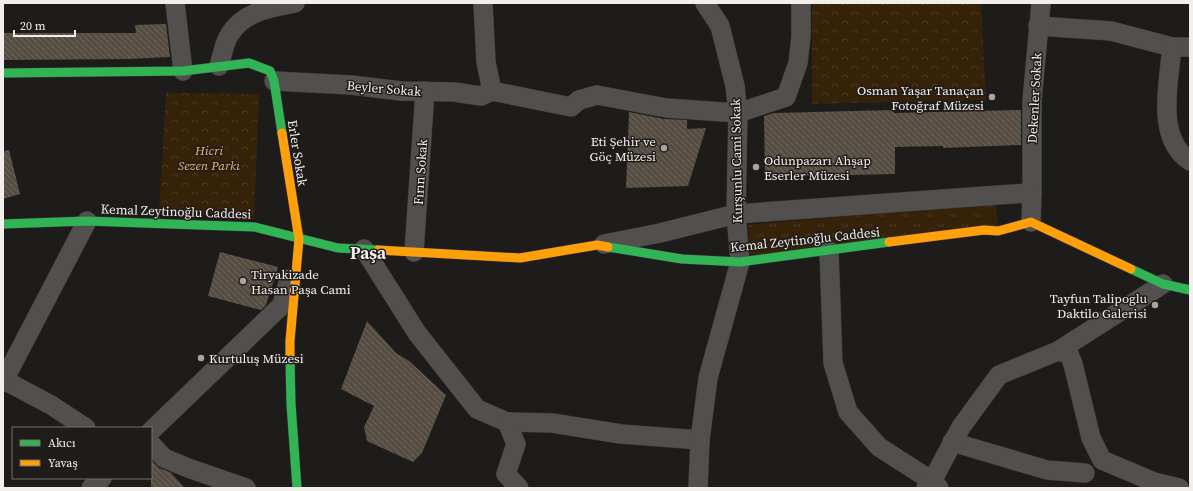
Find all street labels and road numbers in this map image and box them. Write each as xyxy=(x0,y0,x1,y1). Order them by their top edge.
street label: Dekenler Sokak xyxy=(1024,51,1045,144)
street label: Beyler Sokak xyxy=(346,77,423,100)
street label: Kurşunlu Cami Sokak xyxy=(727,98,746,223)
street label: Erler Sokak xyxy=(284,119,311,188)
street label: Fırın Sokak xyxy=(410,138,431,206)
street label: Kemal Zeytinoğlu Caddesi xyxy=(100,200,252,223)
street label: Kemal Zeytinoğlu Caddesi xyxy=(729,223,881,256)

